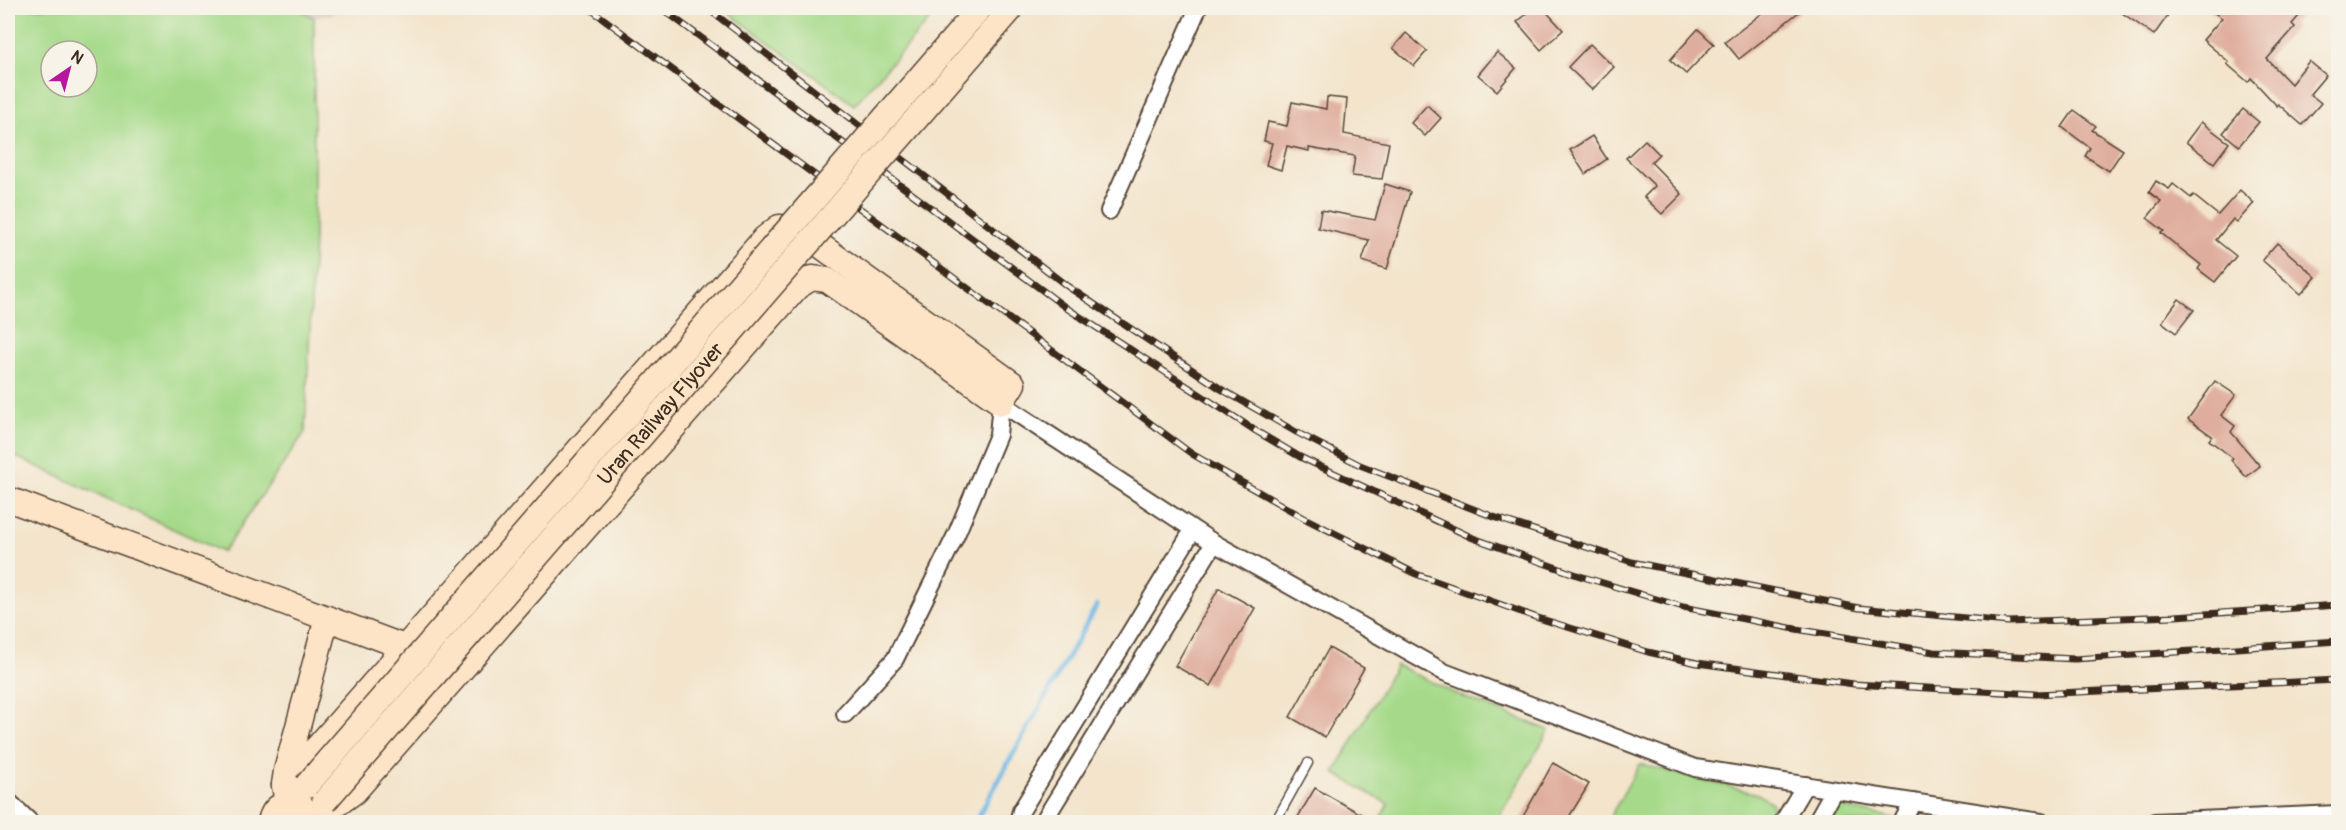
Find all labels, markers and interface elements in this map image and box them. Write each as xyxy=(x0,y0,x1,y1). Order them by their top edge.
north arrow xyxy=(39,39,99,99)
text: N xyxy=(67,46,87,69)
street label: Uran Railway Flyover xyxy=(592,336,731,491)

